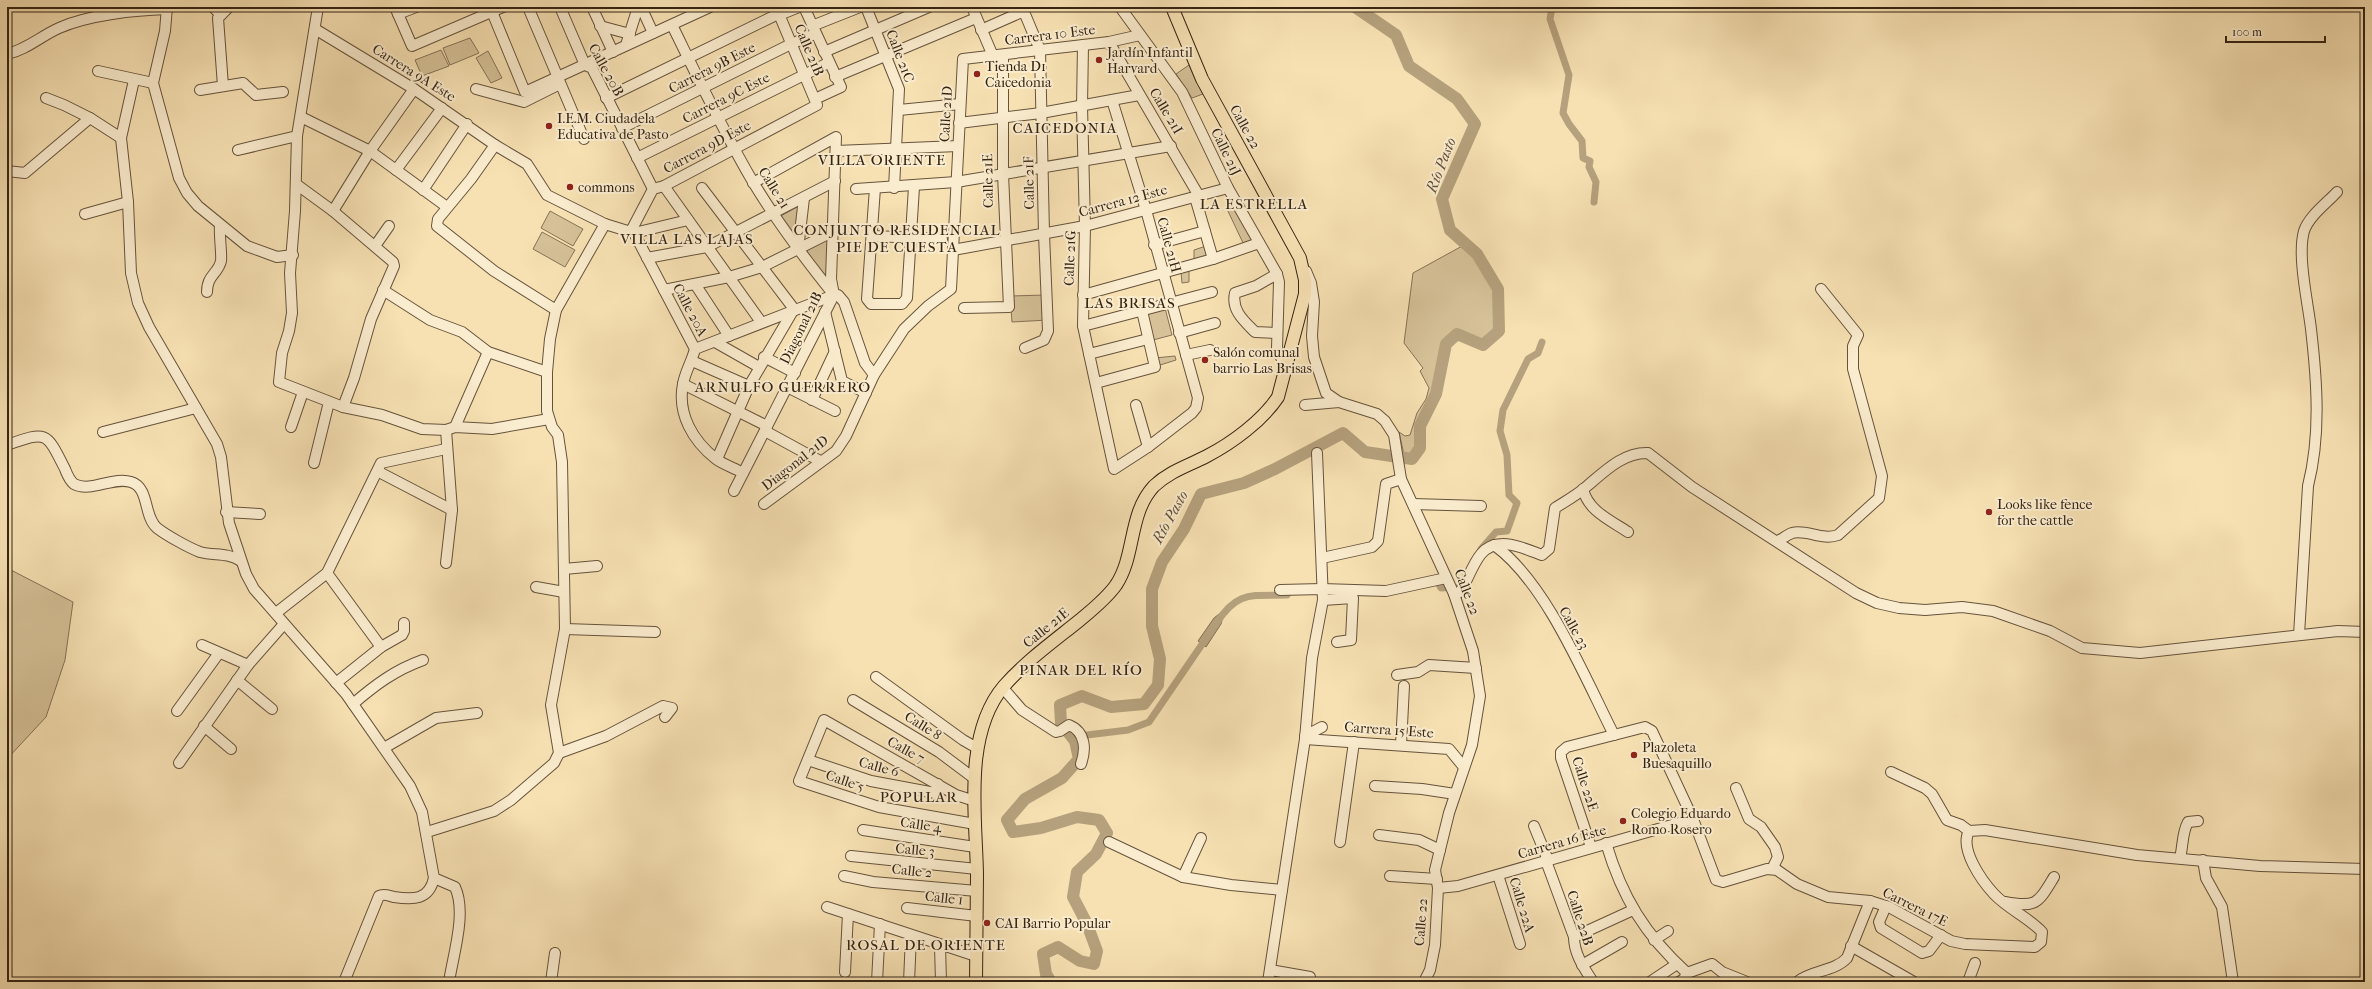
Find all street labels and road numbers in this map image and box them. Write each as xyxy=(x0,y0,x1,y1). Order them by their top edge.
street label: Calle 21B xyxy=(790,21,828,79)
street label: Carrera 10 Este xyxy=(1004,21,1096,49)
street label: Calle 21C xyxy=(882,27,918,85)
street label: Carrera 9B Este xyxy=(666,39,758,97)
street label: Carrera 9A Este xyxy=(369,41,459,105)
street label: Calle 20B xyxy=(585,41,627,99)
street label: Carrera 9C Este xyxy=(680,69,772,127)
street label: Calle 21D xyxy=(936,85,956,143)
street label: Calle 21I xyxy=(1146,85,1187,138)
street label: Calle 22 xyxy=(1226,102,1264,152)
street label: Carrera 9D Este xyxy=(660,117,754,177)
street label: Calle 21J xyxy=(1207,125,1245,179)
street label: Calle 21E xyxy=(979,153,997,208)
street label: Calle 21F xyxy=(1020,156,1038,210)
street label: Calle 21 xyxy=(755,164,793,212)
street label: Carrera 12 Este xyxy=(1077,181,1169,221)
street label: Calle 21H xyxy=(1153,215,1185,275)
street label: Calle 21G xyxy=(1061,230,1079,286)
street label: Calle 20A xyxy=(669,281,711,340)
street label: Diagonal 21B xyxy=(776,289,826,367)
street label: Diagonal 21D xyxy=(758,431,832,494)
street label: Calle 22 xyxy=(1450,567,1484,617)
street label: Calle 21E xyxy=(1020,604,1073,652)
street label: Calle 23 xyxy=(1555,604,1593,652)
street label: Calle 8 xyxy=(901,708,945,744)
street label: Carrera 15 Este xyxy=(1344,718,1434,742)
street label: Calle 7 xyxy=(884,733,928,767)
street label: Calle 6 xyxy=(857,753,901,781)
street label: Calle 22E xyxy=(1568,755,1602,814)
street label: Calle 5 xyxy=(824,767,866,795)
street label: Calle 4 xyxy=(899,814,944,836)
street label: Carrera 16 Este xyxy=(1516,821,1608,863)
street label: Calle 3 xyxy=(895,840,935,860)
street label: Calle 2 xyxy=(891,860,933,882)
street label: Calle 22A xyxy=(1506,875,1539,936)
street label: Carrera 17E xyxy=(1880,884,1951,930)
street label: Calle 1 xyxy=(924,888,964,908)
street label: Calle 22B xyxy=(1563,888,1597,948)
street label: Calle 22 xyxy=(1411,898,1431,946)

